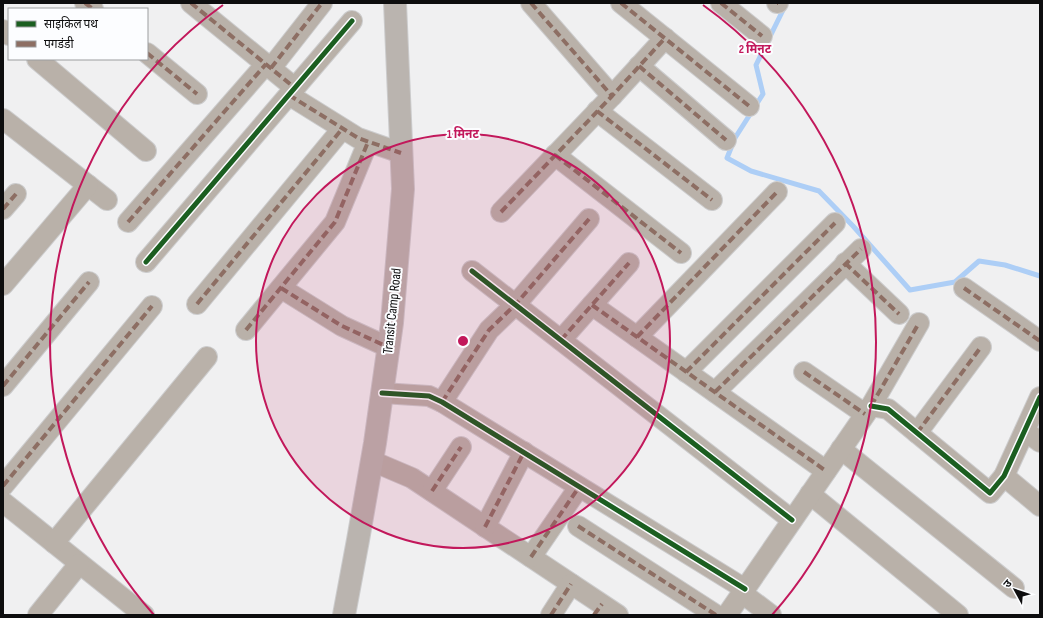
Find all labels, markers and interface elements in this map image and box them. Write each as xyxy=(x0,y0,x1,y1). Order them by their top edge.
legend xyxy=(8,8,148,60)
text: साइकिल पथ xyxy=(44,16,98,32)
text: पगडंडी xyxy=(44,36,74,52)
text: 2 मिनट xyxy=(739,41,772,57)
text: 1 मिनट xyxy=(447,126,479,142)
street label: Transit Camp Road xyxy=(379,267,405,355)
centre of rings xyxy=(456,334,470,348)
north arrow xyxy=(995,570,1035,610)
text: उ xyxy=(1001,577,1015,591)

